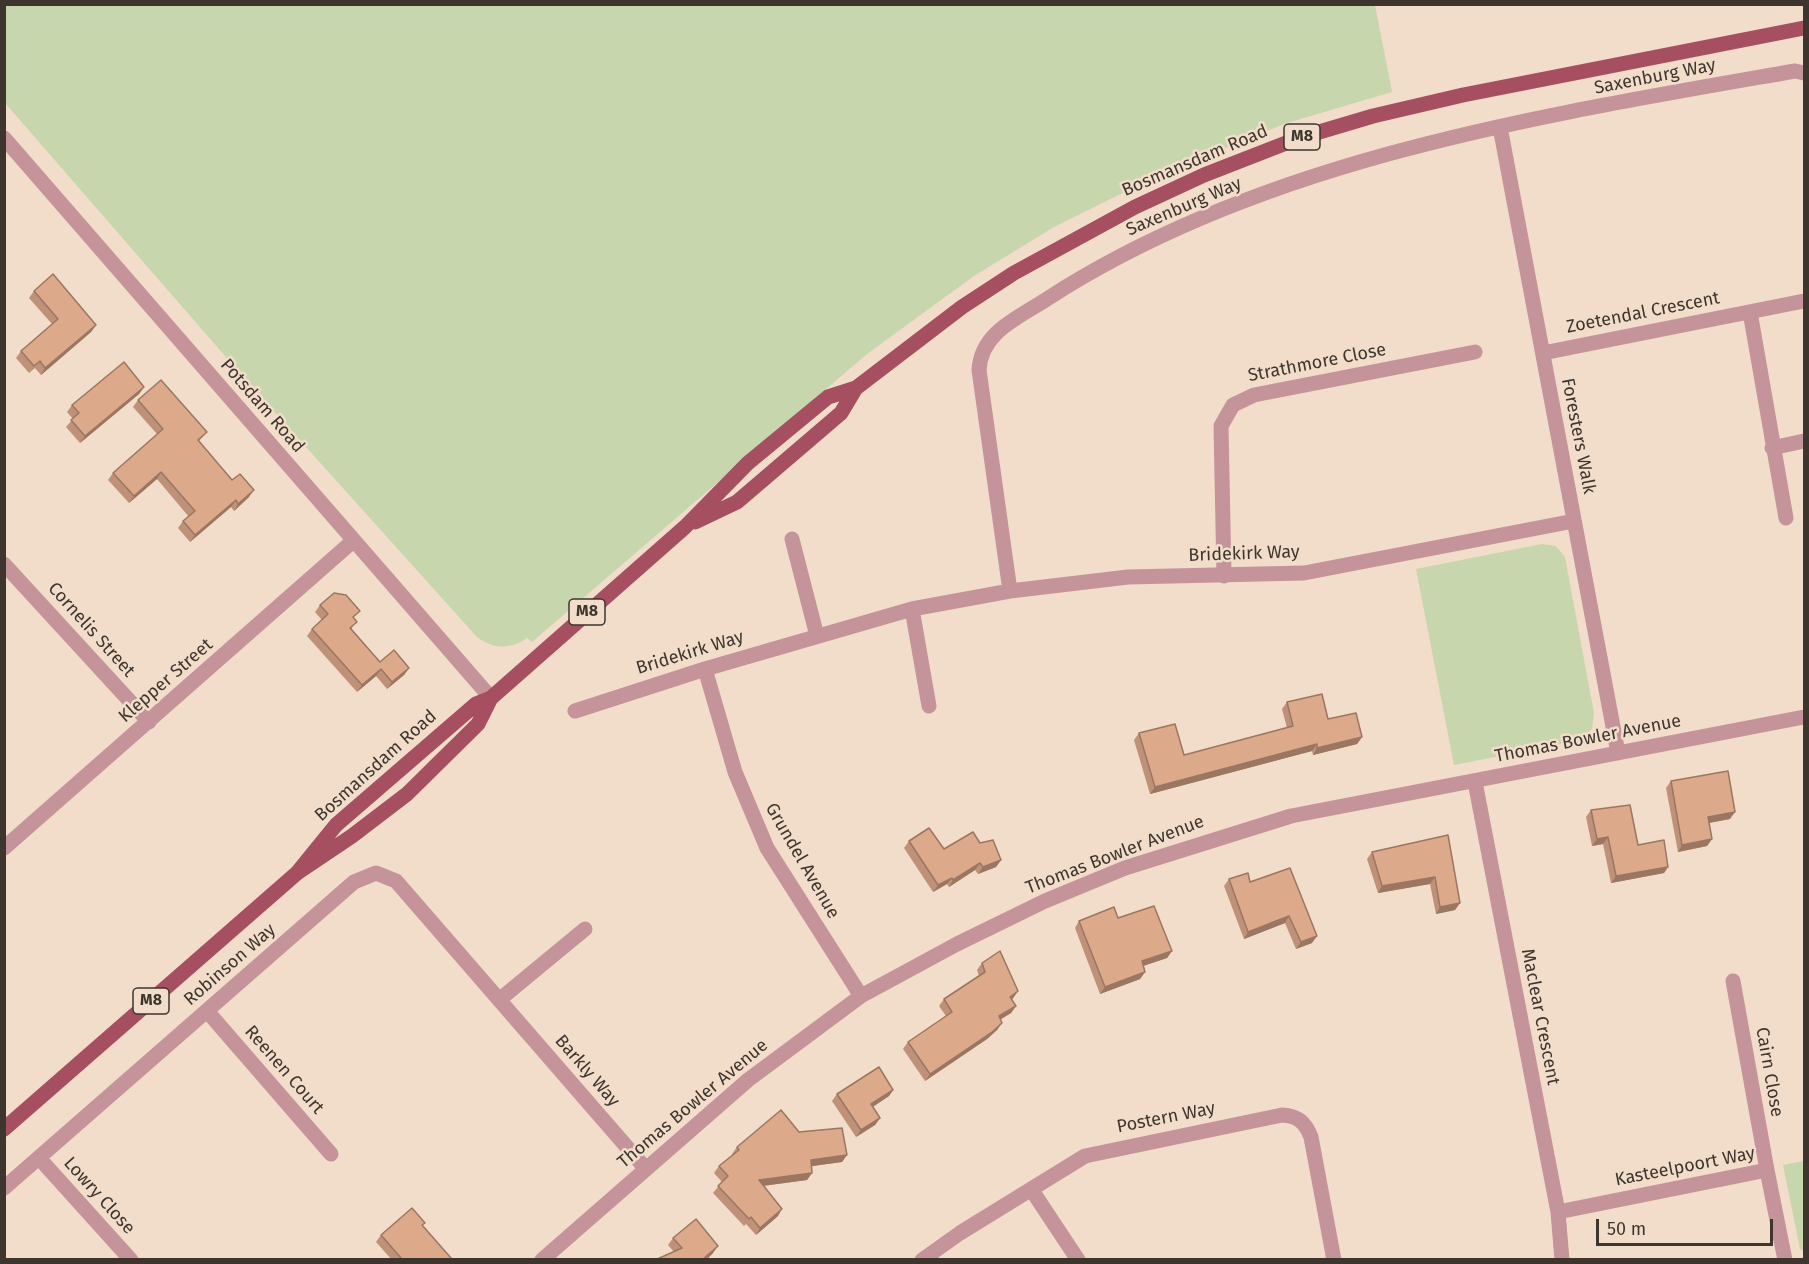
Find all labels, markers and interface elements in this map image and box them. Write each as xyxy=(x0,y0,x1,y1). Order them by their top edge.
street label: Saxenburg Way xyxy=(1592,55,1718,99)
street label: Bosmansdam Road xyxy=(1119,121,1271,201)
road number: M8 xyxy=(1284,124,1320,150)
street label: Saxenburg Way xyxy=(1123,173,1245,241)
street label: Zoetendal Crescent xyxy=(1564,288,1722,338)
street label: Strathmore Close xyxy=(1246,339,1388,387)
street label: Potsdam Road xyxy=(215,355,309,457)
street label: Foresters Walk xyxy=(1556,376,1600,496)
street label: Bridekirk Way xyxy=(1188,541,1300,567)
street label: Cornelis Street xyxy=(43,578,139,682)
road number: M8 xyxy=(569,599,605,625)
street label: Bridekirk Way xyxy=(634,626,746,680)
street label: Klepper Street xyxy=(115,634,217,728)
street label: Bosmansdam Road xyxy=(311,706,441,826)
street label: Thomas Bowler Avenue xyxy=(1493,710,1683,768)
street label: Grundel Avenue xyxy=(760,799,844,923)
street label: Thomas Bowler Avenue xyxy=(1023,811,1207,899)
street label: Robinson Way xyxy=(180,919,280,1011)
street label: Maclear Crescent xyxy=(1516,947,1564,1087)
road number: M8 xyxy=(133,988,169,1014)
street label: Reenen Court xyxy=(240,1021,328,1119)
street label: Cairn Close xyxy=(1750,1025,1788,1119)
street label: Barkly Way xyxy=(550,1031,624,1111)
street label: Thomas Bowler Avenue xyxy=(614,1035,772,1173)
street label: Postern Way xyxy=(1115,1098,1217,1138)
street label: Kasteelpoort Way xyxy=(1613,1143,1757,1191)
street label: Lowry Close xyxy=(59,1153,139,1239)
scale bar xyxy=(1599,1207,1776,1245)
text: 50 m xyxy=(1607,1218,1646,1240)

